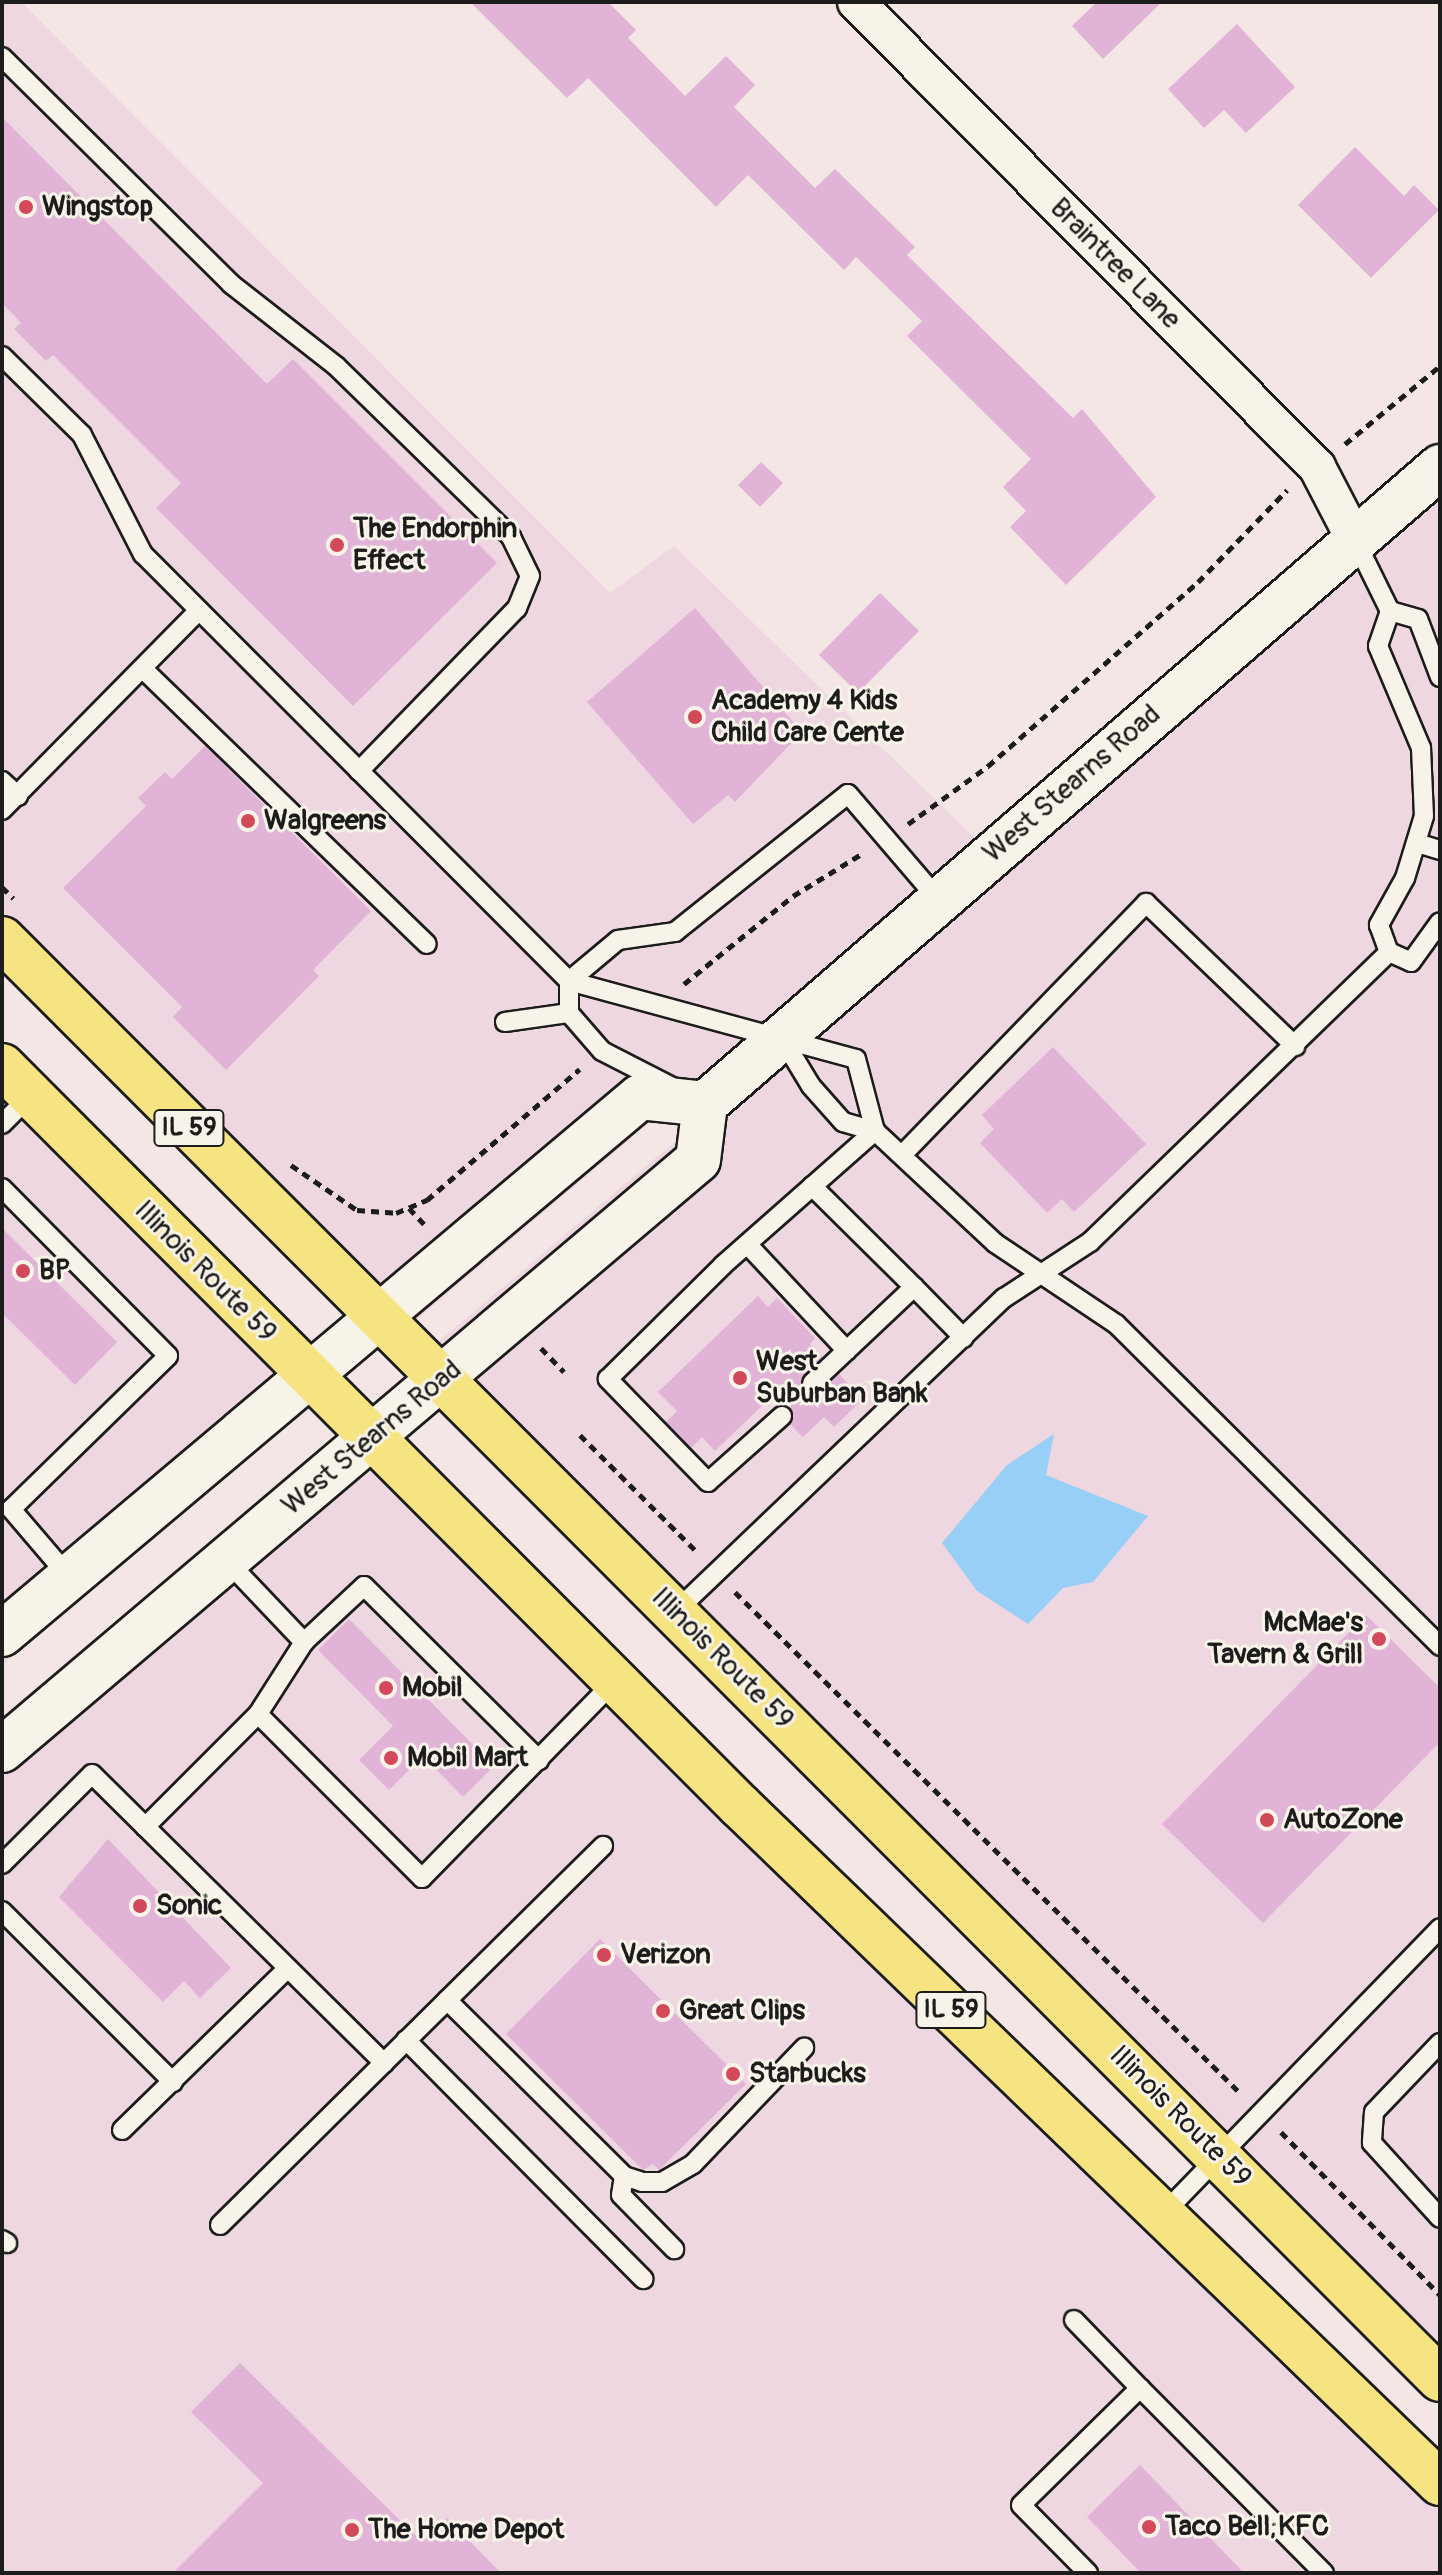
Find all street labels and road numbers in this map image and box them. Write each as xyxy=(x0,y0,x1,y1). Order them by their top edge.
street label: Braintree Lane xyxy=(1043,192,1187,336)
street label: West Stearns Road xyxy=(976,698,1168,870)
road number: IL 59 xyxy=(153,1106,225,1150)
street label: Illinois Route 59 xyxy=(127,1194,283,1350)
street label: West Stearns Road xyxy=(275,1353,469,1523)
street label: Illinois Route 59 xyxy=(644,1581,800,1737)
road number: IL 59 xyxy=(915,1988,987,2032)
street label: Illinois Route 59 xyxy=(1102,2039,1258,2195)

